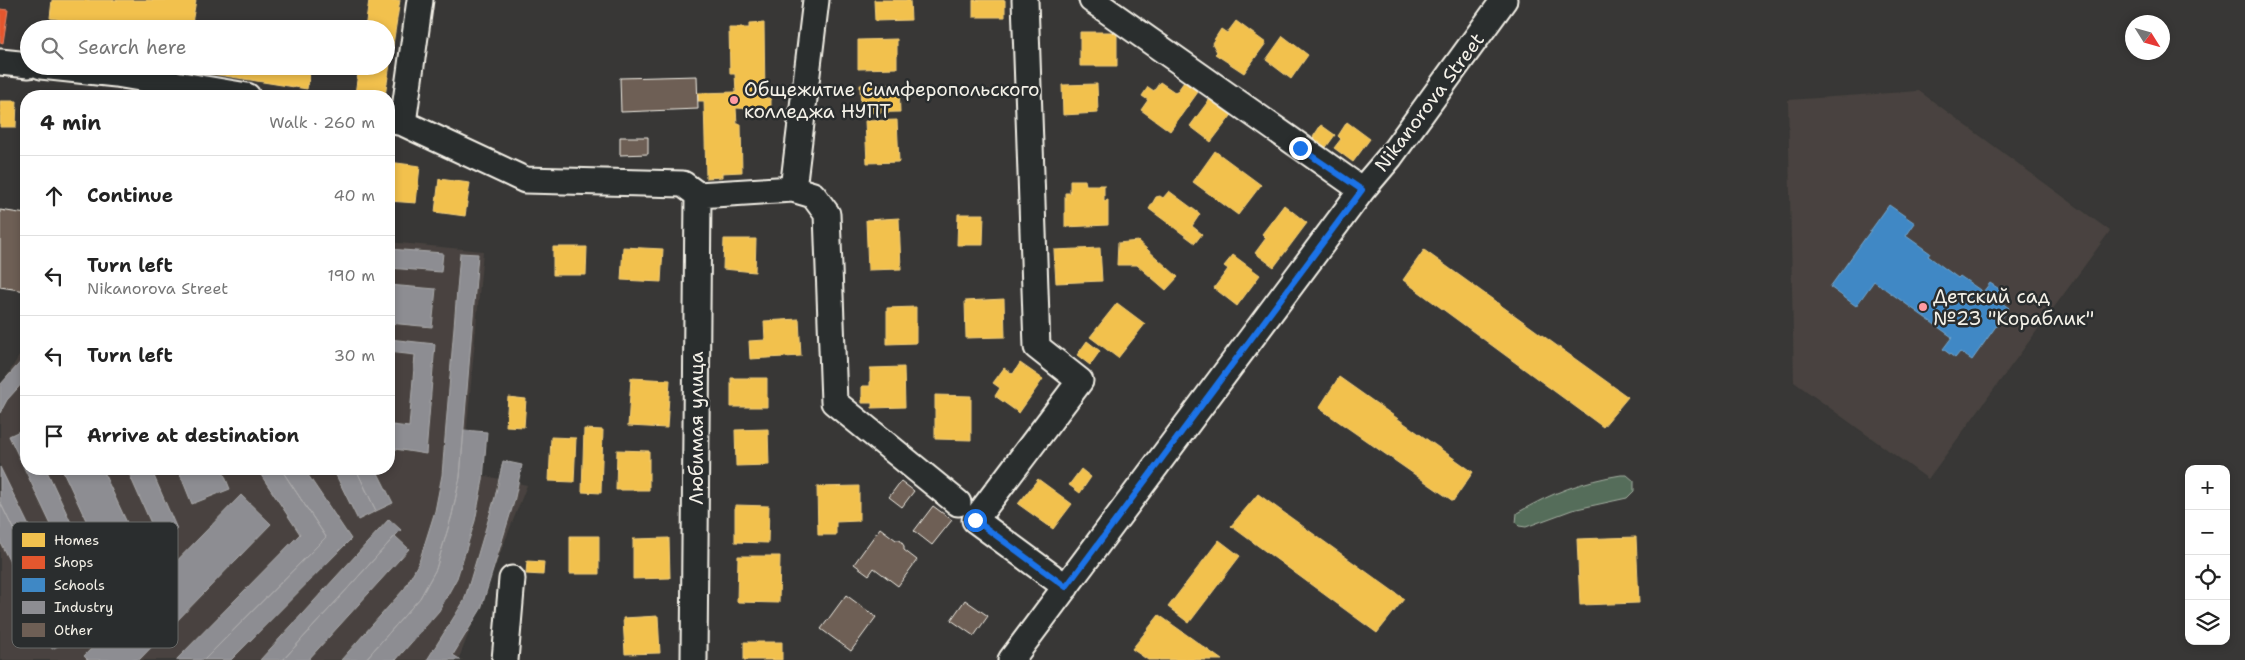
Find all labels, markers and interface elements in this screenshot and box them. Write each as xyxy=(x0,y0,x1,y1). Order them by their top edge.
north arrow xyxy=(2125,15,2170,60)
search box xyxy=(20,20,395,75)
street label: Nikanorova Street xyxy=(1369,28,1490,177)
icon: search xyxy=(38,34,66,62)
text: Search here xyxy=(78,35,187,60)
place label: Общежитие Симферопольского колледжа НУПТ xyxy=(744,77,1040,124)
marker: Общежитие Симферопольского колледжа НУПТ xyxy=(728,94,740,106)
text: 4 min xyxy=(40,109,101,137)
text: Walk · 260 m xyxy=(269,112,375,133)
route end xyxy=(1289,137,1312,160)
icon: ahead xyxy=(40,182,68,210)
text: Continue xyxy=(87,183,173,208)
text: 40 m xyxy=(333,185,375,206)
text: Turn left xyxy=(87,253,173,278)
icon: left xyxy=(40,262,68,290)
text: 190 m xyxy=(328,265,375,286)
text: Nikanorova Street xyxy=(87,278,228,299)
place label: Детский сад №23 "Кораблик" xyxy=(1933,284,2094,331)
marker: Детский сад №23 "Кораблик" xyxy=(1917,301,1929,313)
icon: left xyxy=(40,342,68,370)
text: Turn left xyxy=(87,343,173,368)
text: 30 m xyxy=(334,345,375,366)
street label: Любимая улица xyxy=(684,351,709,505)
icon: arrive xyxy=(40,422,68,450)
text: Arrive at destination xyxy=(87,423,299,448)
map controls xyxy=(2185,465,2230,645)
button: + xyxy=(2185,465,2230,510)
route start xyxy=(964,509,987,532)
button: − xyxy=(2185,510,2230,555)
legend xyxy=(12,522,178,648)
text: Homes xyxy=(54,531,99,549)
text: Shops xyxy=(54,553,93,571)
button: locate xyxy=(2185,555,2230,600)
text: Schools xyxy=(54,576,105,594)
text: Industry xyxy=(54,598,113,616)
button: layers xyxy=(2185,600,2230,645)
text: Other xyxy=(54,621,93,639)

